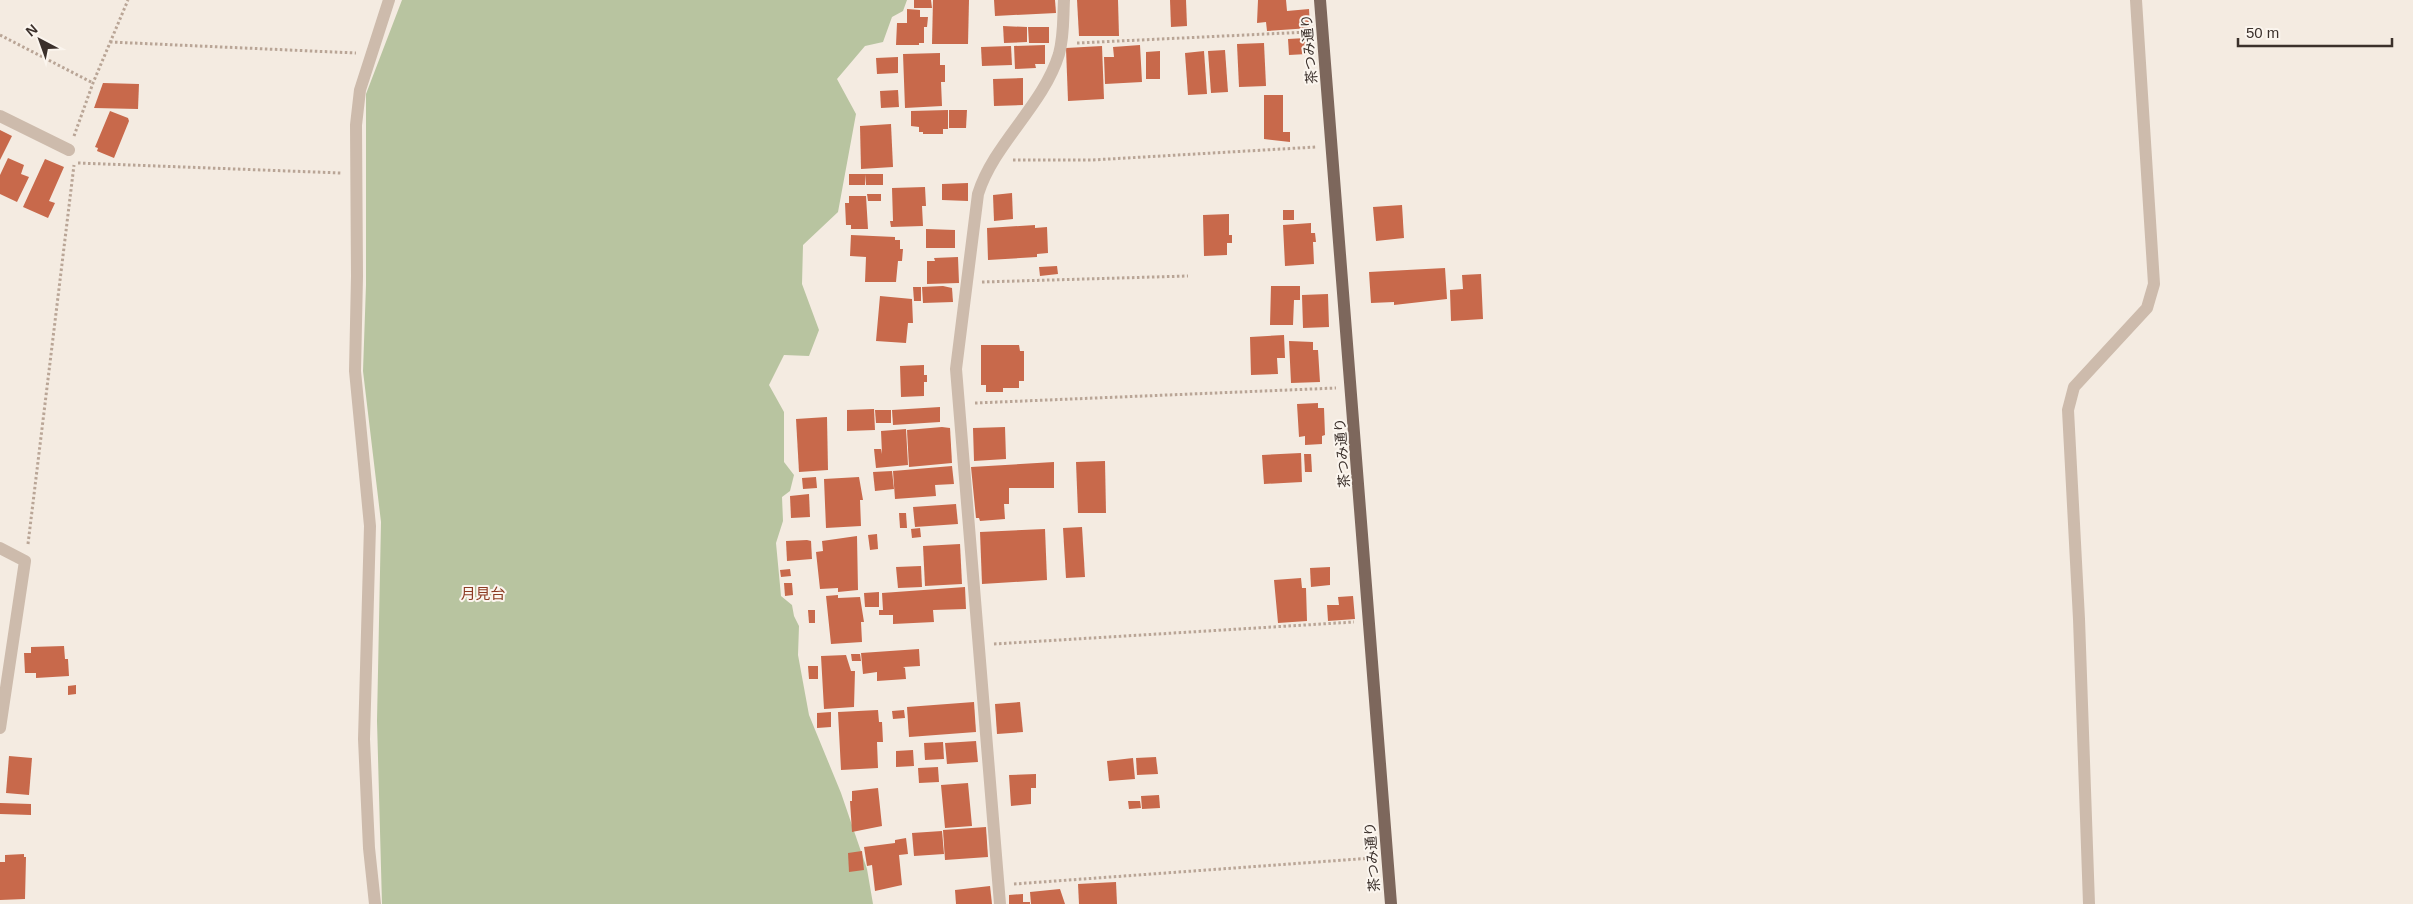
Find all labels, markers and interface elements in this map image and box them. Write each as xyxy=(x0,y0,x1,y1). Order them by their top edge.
street label: 茶つみ通り xyxy=(1298,13,1320,85)
north arrow xyxy=(15,15,65,65)
scale bar xyxy=(2238,15,2392,47)
text: N xyxy=(22,21,41,40)
text: 50 m xyxy=(2246,24,2279,41)
street label: 茶つみ通り xyxy=(1332,418,1352,488)
district label: 月見台 xyxy=(460,585,506,602)
street label: 茶つみ通り xyxy=(1362,822,1382,892)

